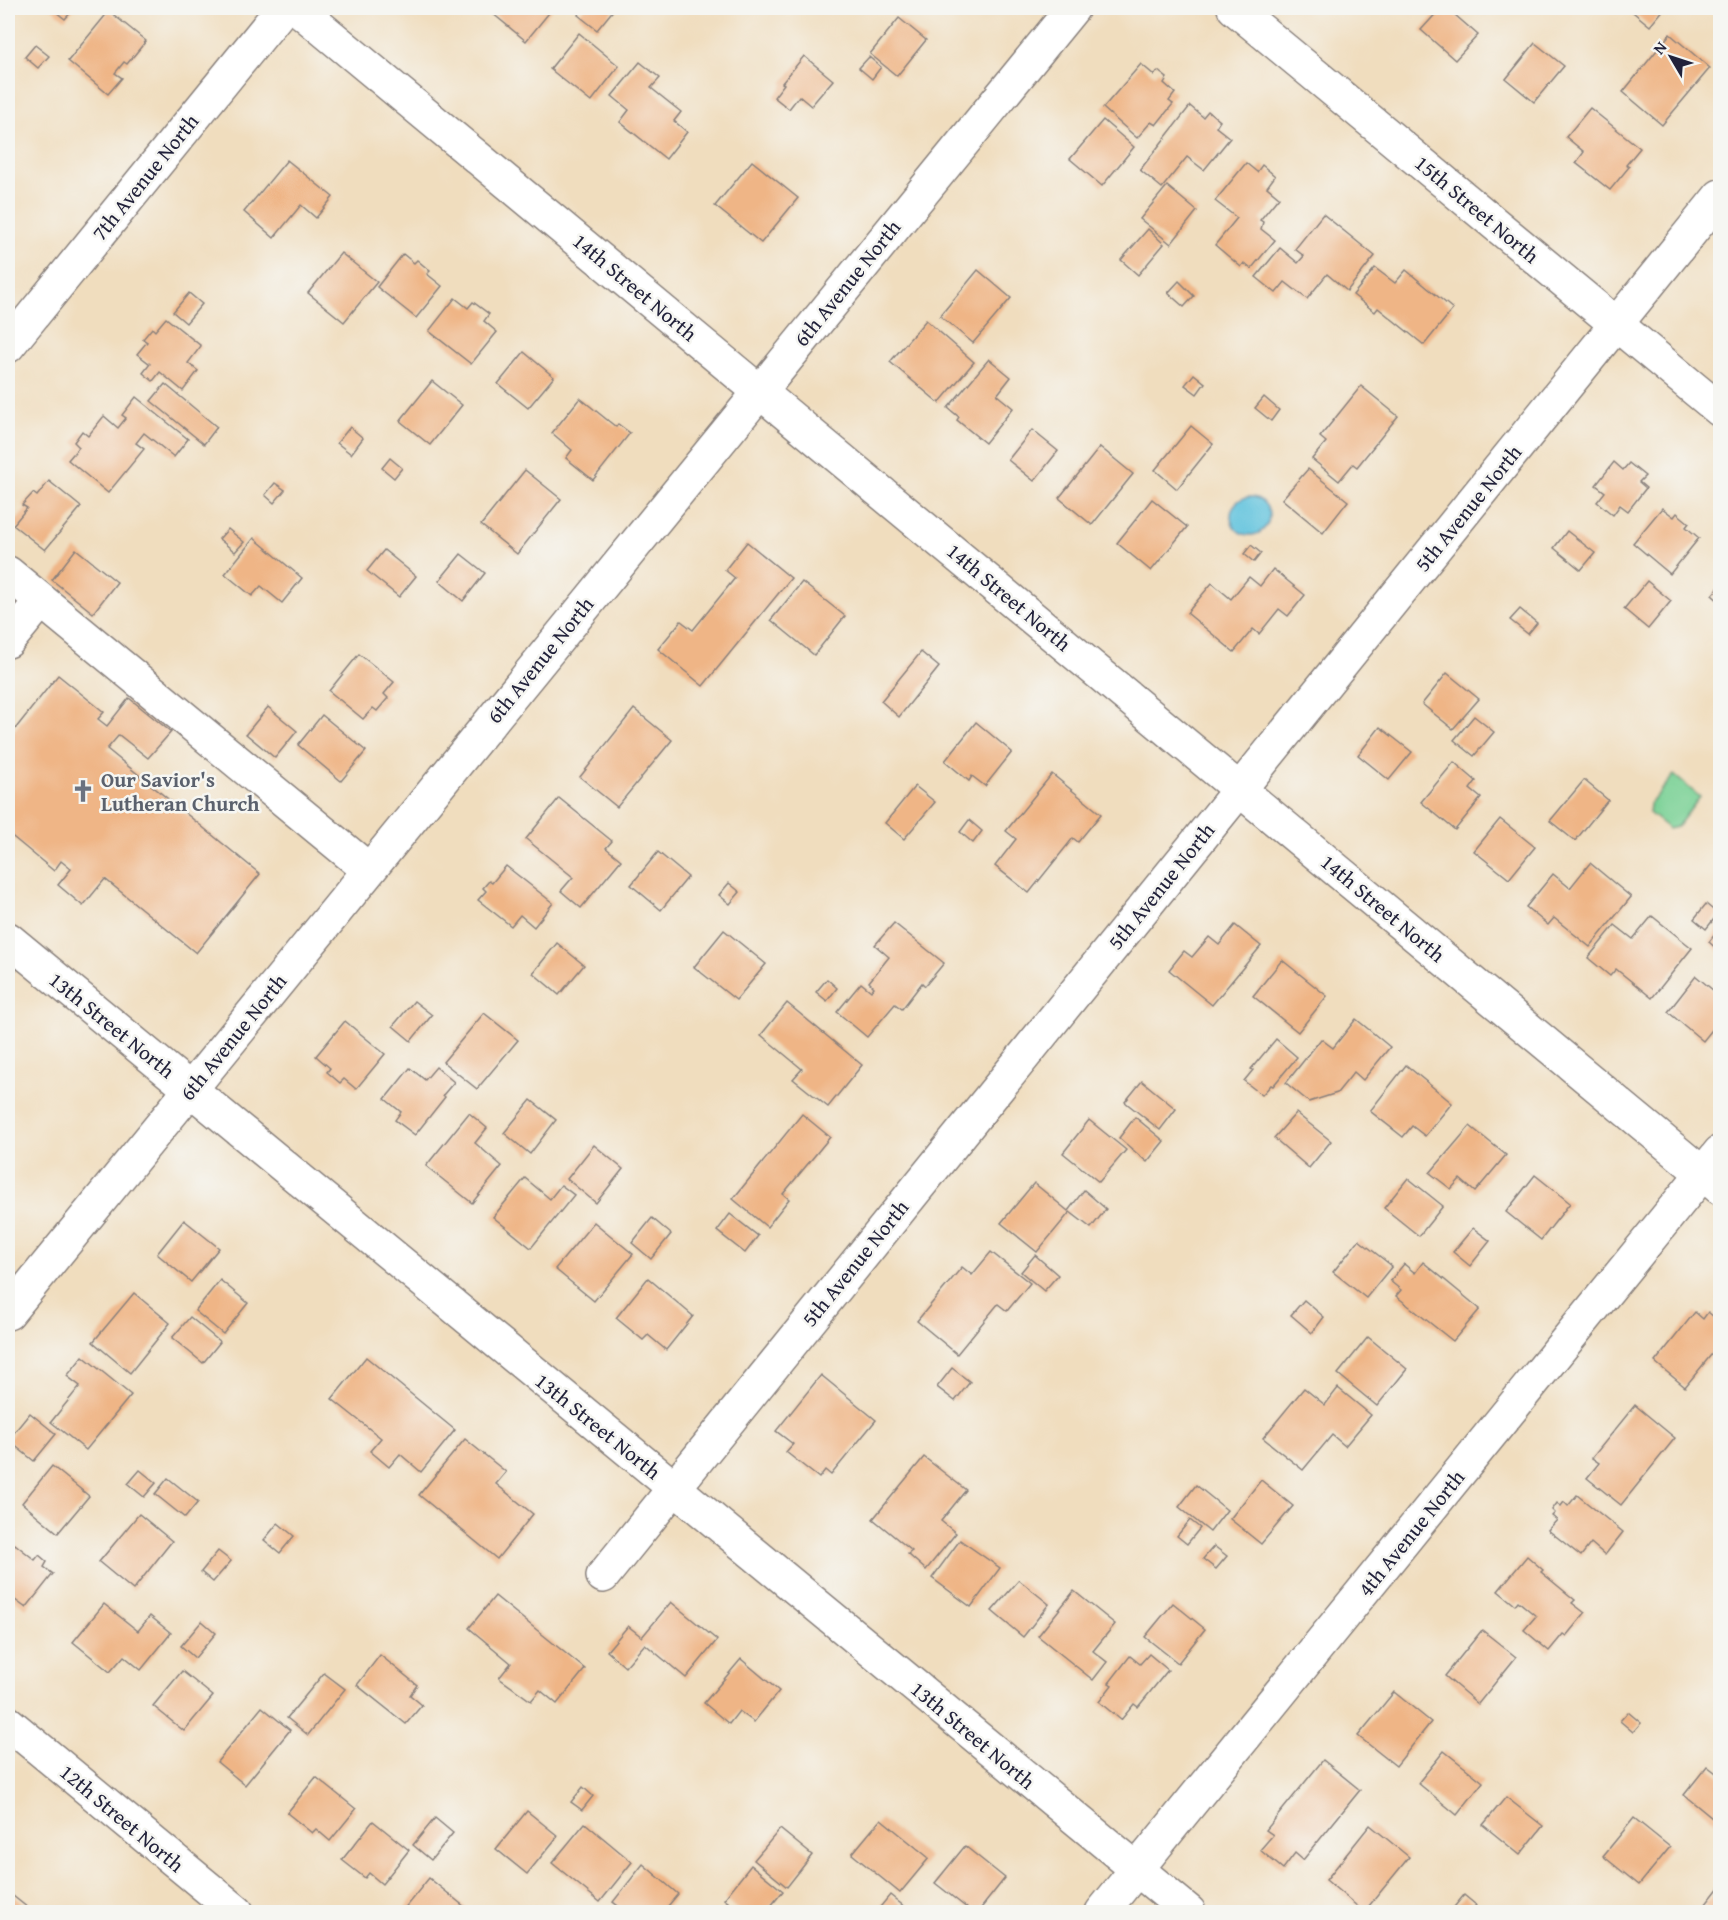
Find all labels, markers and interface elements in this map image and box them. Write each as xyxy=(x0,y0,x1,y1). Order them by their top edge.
north arrow xyxy=(1641,27,1701,87)
text: N xyxy=(1647,36,1672,59)
street label: 7th Avenue North xyxy=(84,107,206,247)
street label: 15th Street North xyxy=(1408,148,1546,271)
street label: 6th Avenue North xyxy=(786,213,908,353)
street label: 14th Street North xyxy=(566,226,704,349)
street label: 5th Avenue North xyxy=(1407,438,1529,578)
street label: 14th Street North xyxy=(940,536,1078,659)
street label: 6th Avenue North xyxy=(479,590,601,730)
place label: Our Savior's Lutheran Church xyxy=(101,764,260,819)
church icon: Our Savior's Lutheran Church xyxy=(70,778,96,804)
street label: 5th Avenue North xyxy=(1100,816,1222,956)
street label: 14th Street North xyxy=(1314,847,1452,970)
street label: 13th Street North xyxy=(42,964,182,1086)
street label: 6th Avenue North xyxy=(172,967,294,1107)
street label: 5th Avenue North xyxy=(794,1193,916,1333)
street label: 13th Street North xyxy=(528,1365,668,1487)
street label: 4th Avenue North xyxy=(1350,1463,1472,1603)
street label: 13th Street North xyxy=(904,1674,1042,1797)
street label: 12th Street North xyxy=(53,1757,191,1880)

